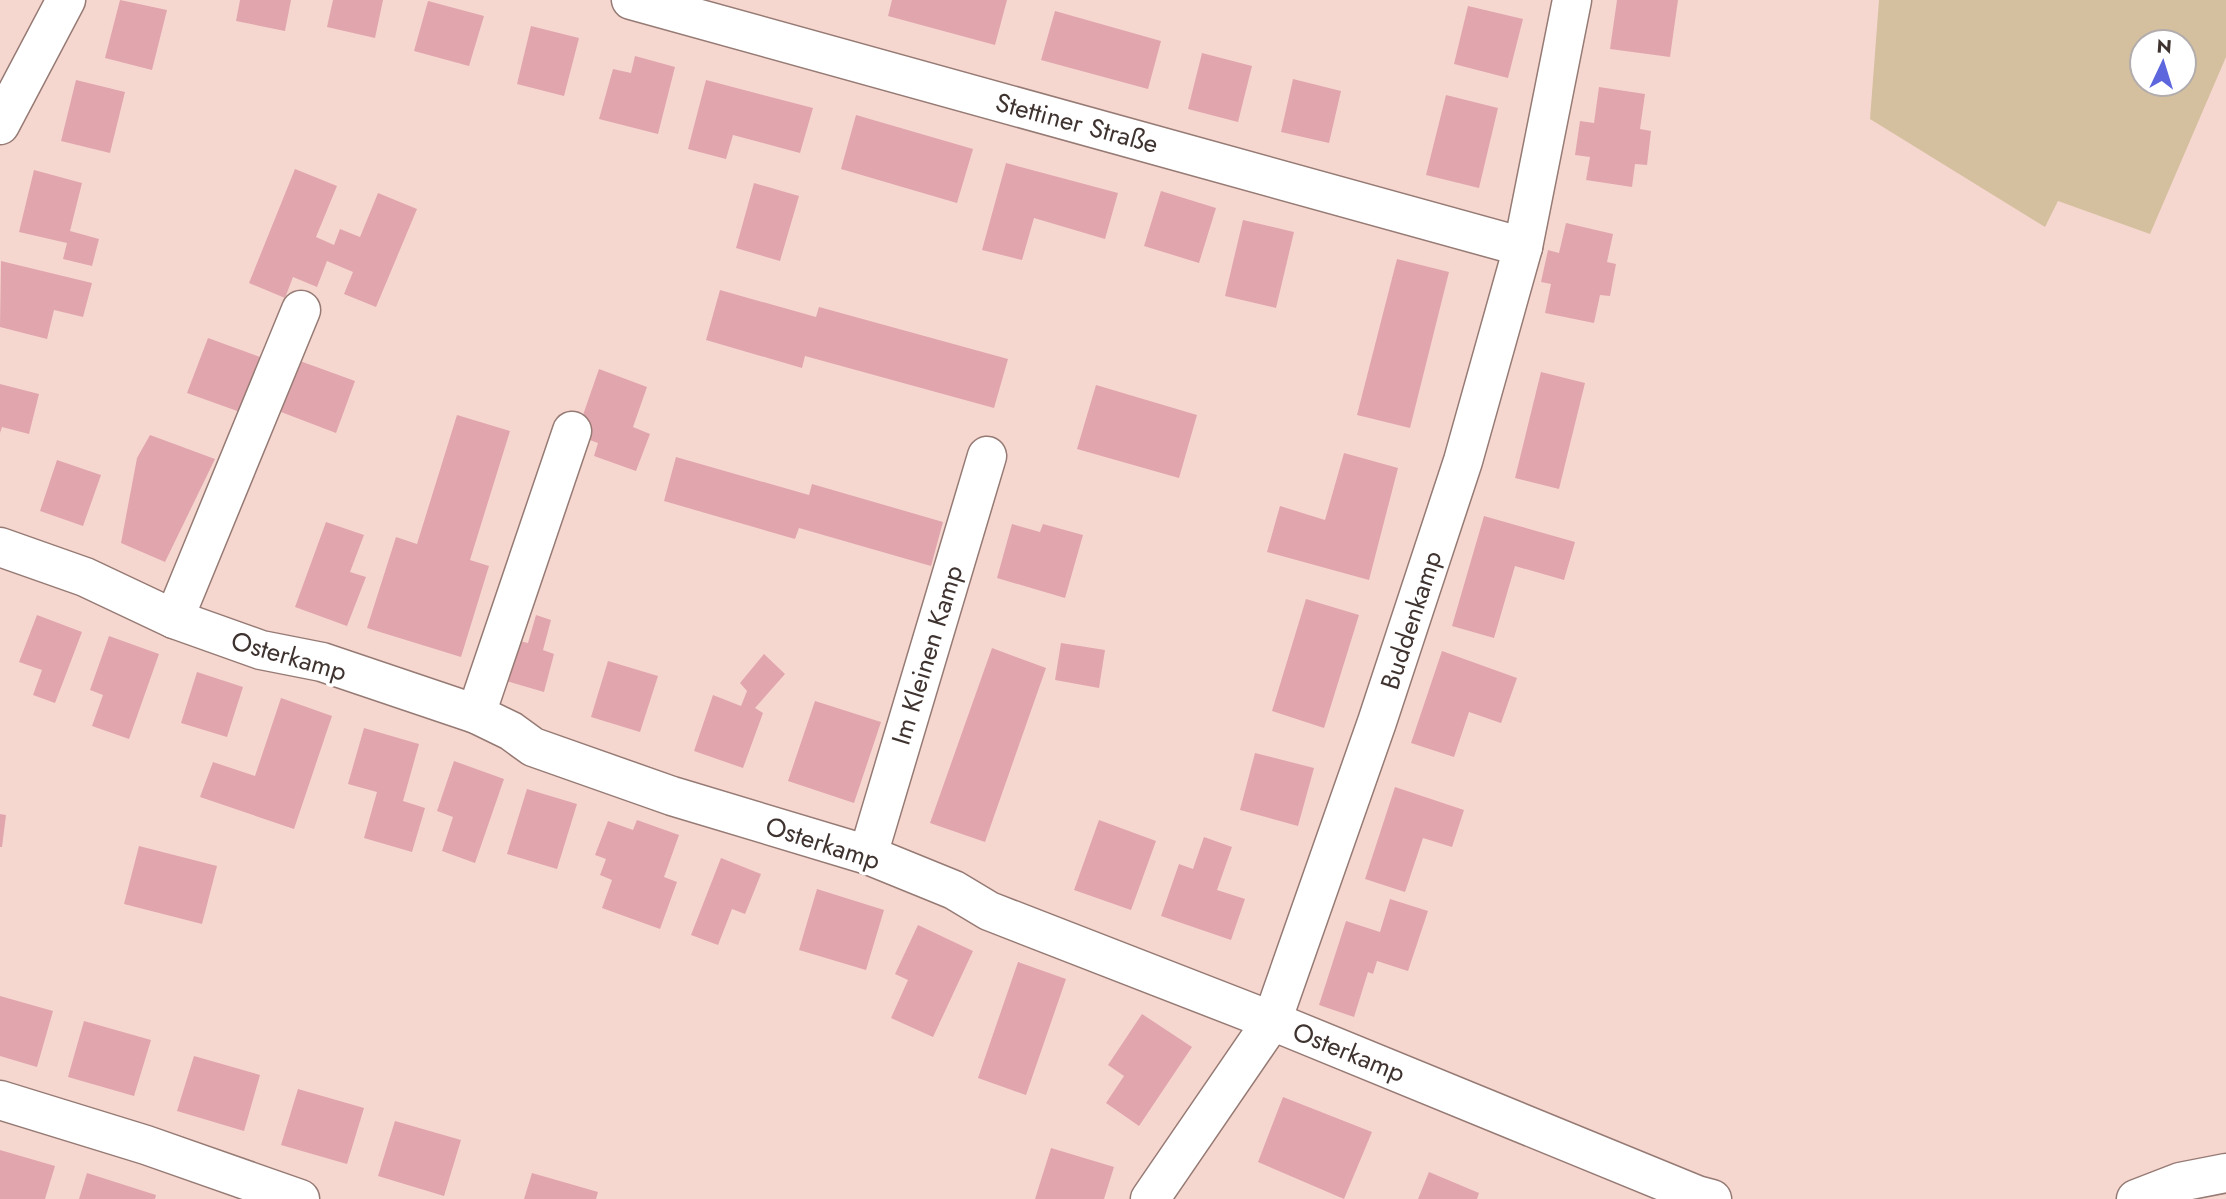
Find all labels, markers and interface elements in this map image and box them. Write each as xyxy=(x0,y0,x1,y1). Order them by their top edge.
north arrow xyxy=(2128,28,2198,98)
text: N xyxy=(2156,33,2173,61)
street label: Stettiner Straße xyxy=(991,83,1163,163)
street label: Buddenkamp xyxy=(1371,546,1451,694)
street label: Im Kleinen Kamp xyxy=(882,560,972,750)
street label: Osterkamp xyxy=(227,621,351,691)
street label: Osterkamp xyxy=(761,807,885,879)
street label: Osterkamp xyxy=(1287,1012,1411,1092)

